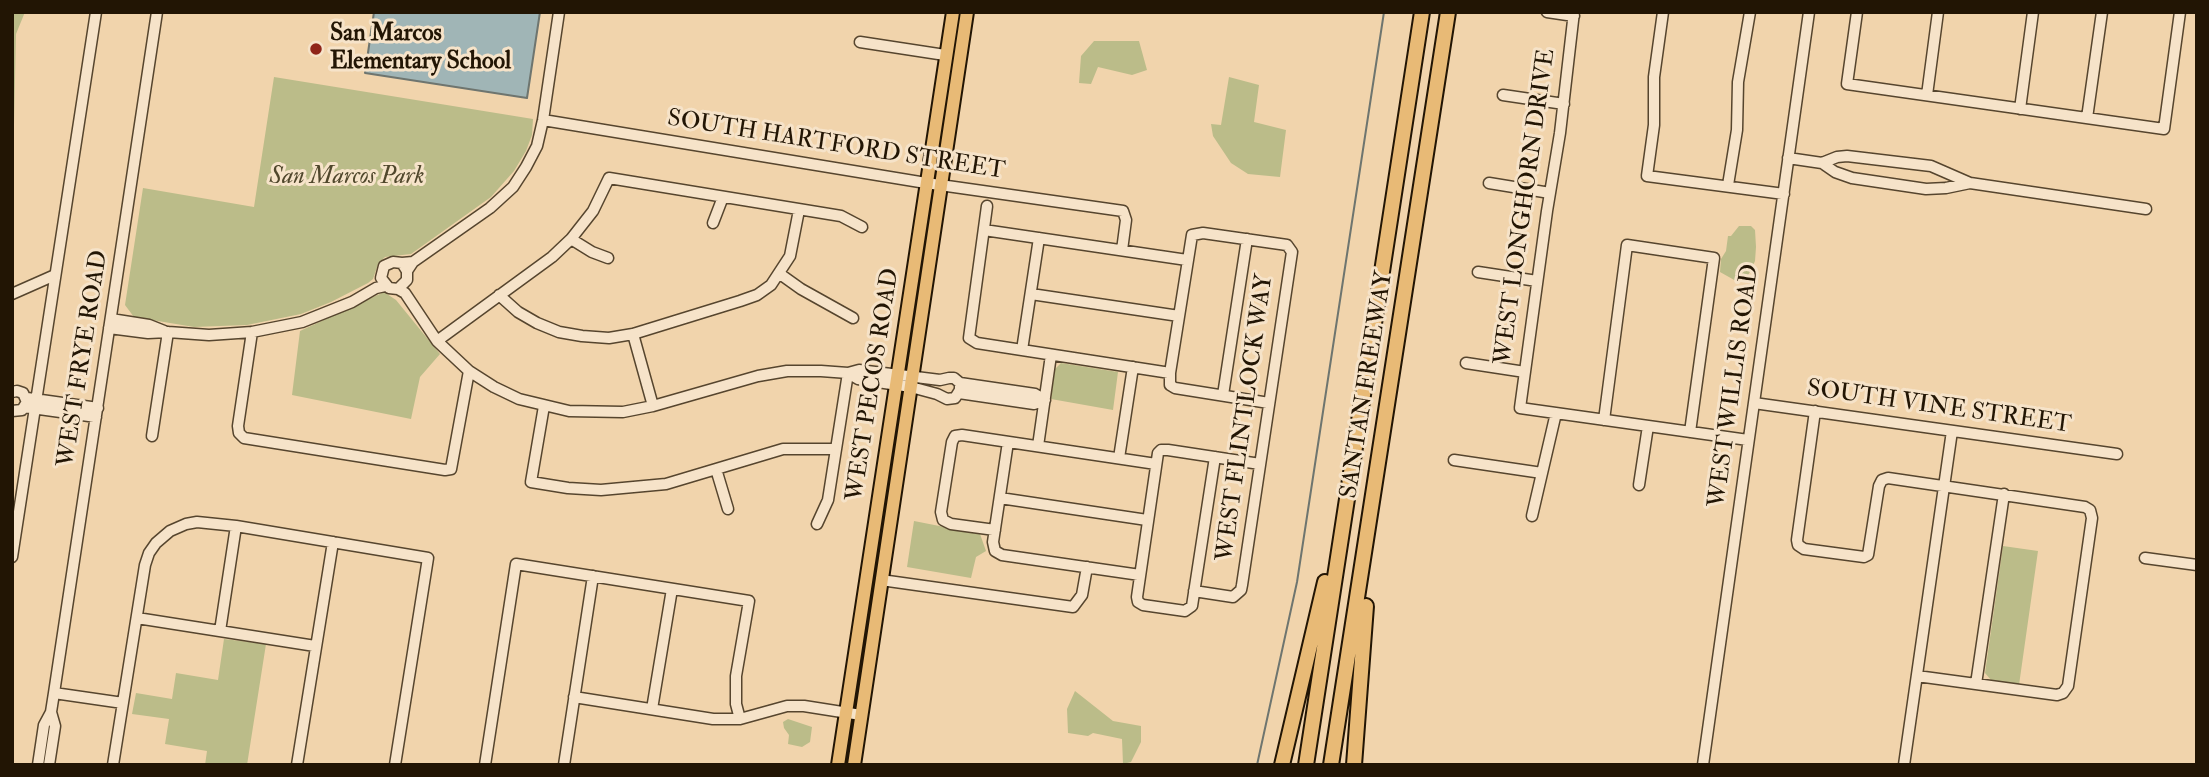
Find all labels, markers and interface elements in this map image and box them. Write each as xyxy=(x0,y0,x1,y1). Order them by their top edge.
place label: San Marcos Elementary School xyxy=(330,21,511,77)
marker: San Marcos Elementary School xyxy=(308,41,324,57)
street label: WEST LONGHORN DRIVE xyxy=(1490,47,1562,367)
street label: SOUTH HARTFORD STREET xyxy=(665,105,1007,187)
park label: San Marcos Park xyxy=(270,164,424,192)
street label: WEST FRYE ROAD xyxy=(53,248,115,470)
street label: WEST WILLIS ROAD xyxy=(1704,262,1766,510)
street label: WEST PECOS ROAD xyxy=(841,266,907,504)
street label: SANTAN FREEWAY xyxy=(1336,269,1400,501)
street label: WEST FLINTLOCK WAY xyxy=(1212,272,1280,564)
street label: SOUTH VINE STREET xyxy=(1805,375,2073,441)

